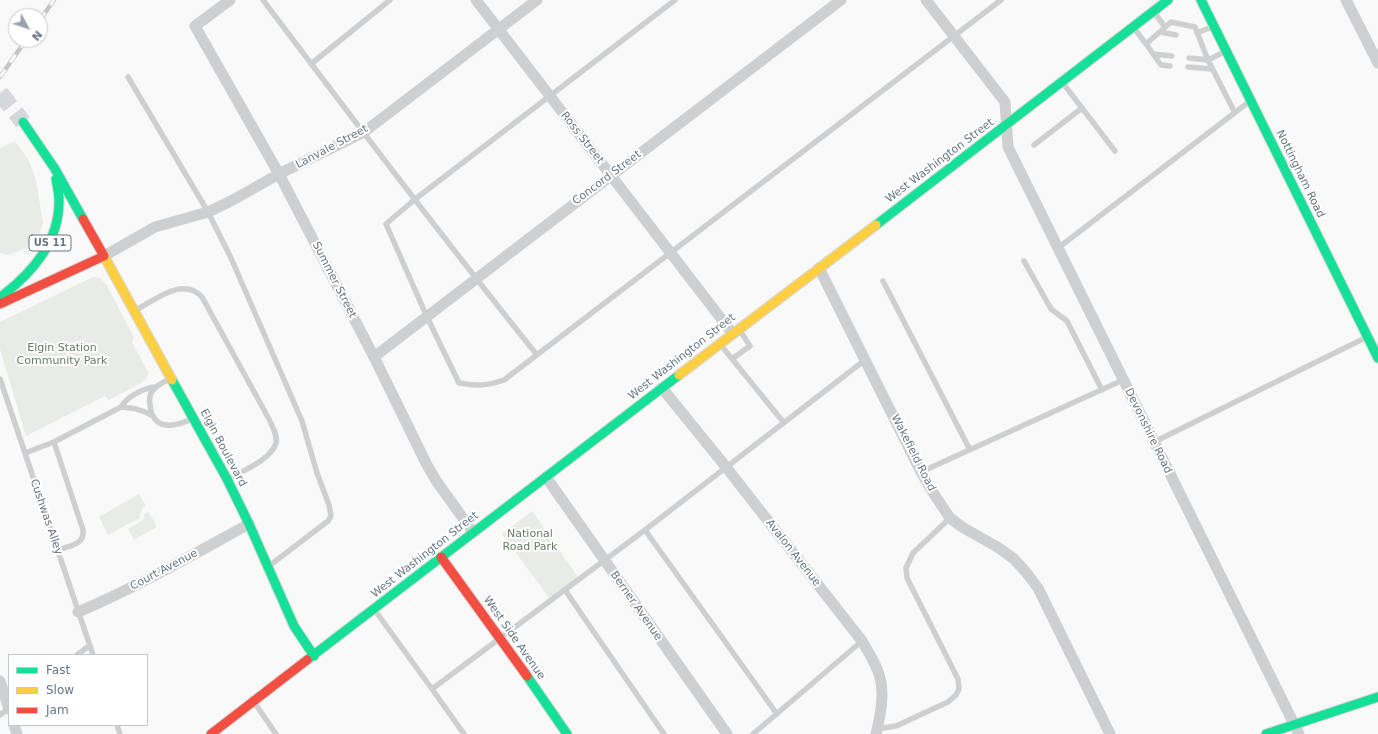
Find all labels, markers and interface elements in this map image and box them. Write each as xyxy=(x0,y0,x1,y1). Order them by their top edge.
north arrow xyxy=(8,8,48,48)
text: N xyxy=(29,28,45,43)
street label: Ross Street xyxy=(558,109,606,167)
street label: West Washington Street xyxy=(883,116,997,206)
street label: Lanvale Street xyxy=(294,122,370,172)
street label: Nottingham Road xyxy=(1273,128,1327,220)
street label: Concord Street xyxy=(570,148,644,208)
road number: US 11 xyxy=(29,235,71,251)
street label: Summer Street xyxy=(309,240,359,320)
street label: West Washington Street xyxy=(626,311,738,403)
park label: Elgin Station Community Park xyxy=(17,341,107,367)
street label: Devonshire Road xyxy=(1122,386,1174,476)
street label: Elgin Boulevard xyxy=(197,407,249,489)
street label: Wakefield Road xyxy=(888,412,938,494)
street label: Cushwas Alley xyxy=(27,477,65,557)
street label: West Washington Street xyxy=(369,509,481,601)
street label: Avalon Avenue xyxy=(763,517,823,589)
park label: National Road Park xyxy=(503,527,557,553)
street label: Court Avenue xyxy=(128,547,200,593)
street label: Berner Avenue xyxy=(607,569,665,643)
street label: West Side Avenue xyxy=(480,594,548,682)
legend xyxy=(8,654,148,726)
text: Fast xyxy=(46,663,70,677)
text: Slow xyxy=(46,683,74,697)
text: Jam xyxy=(46,703,69,717)

